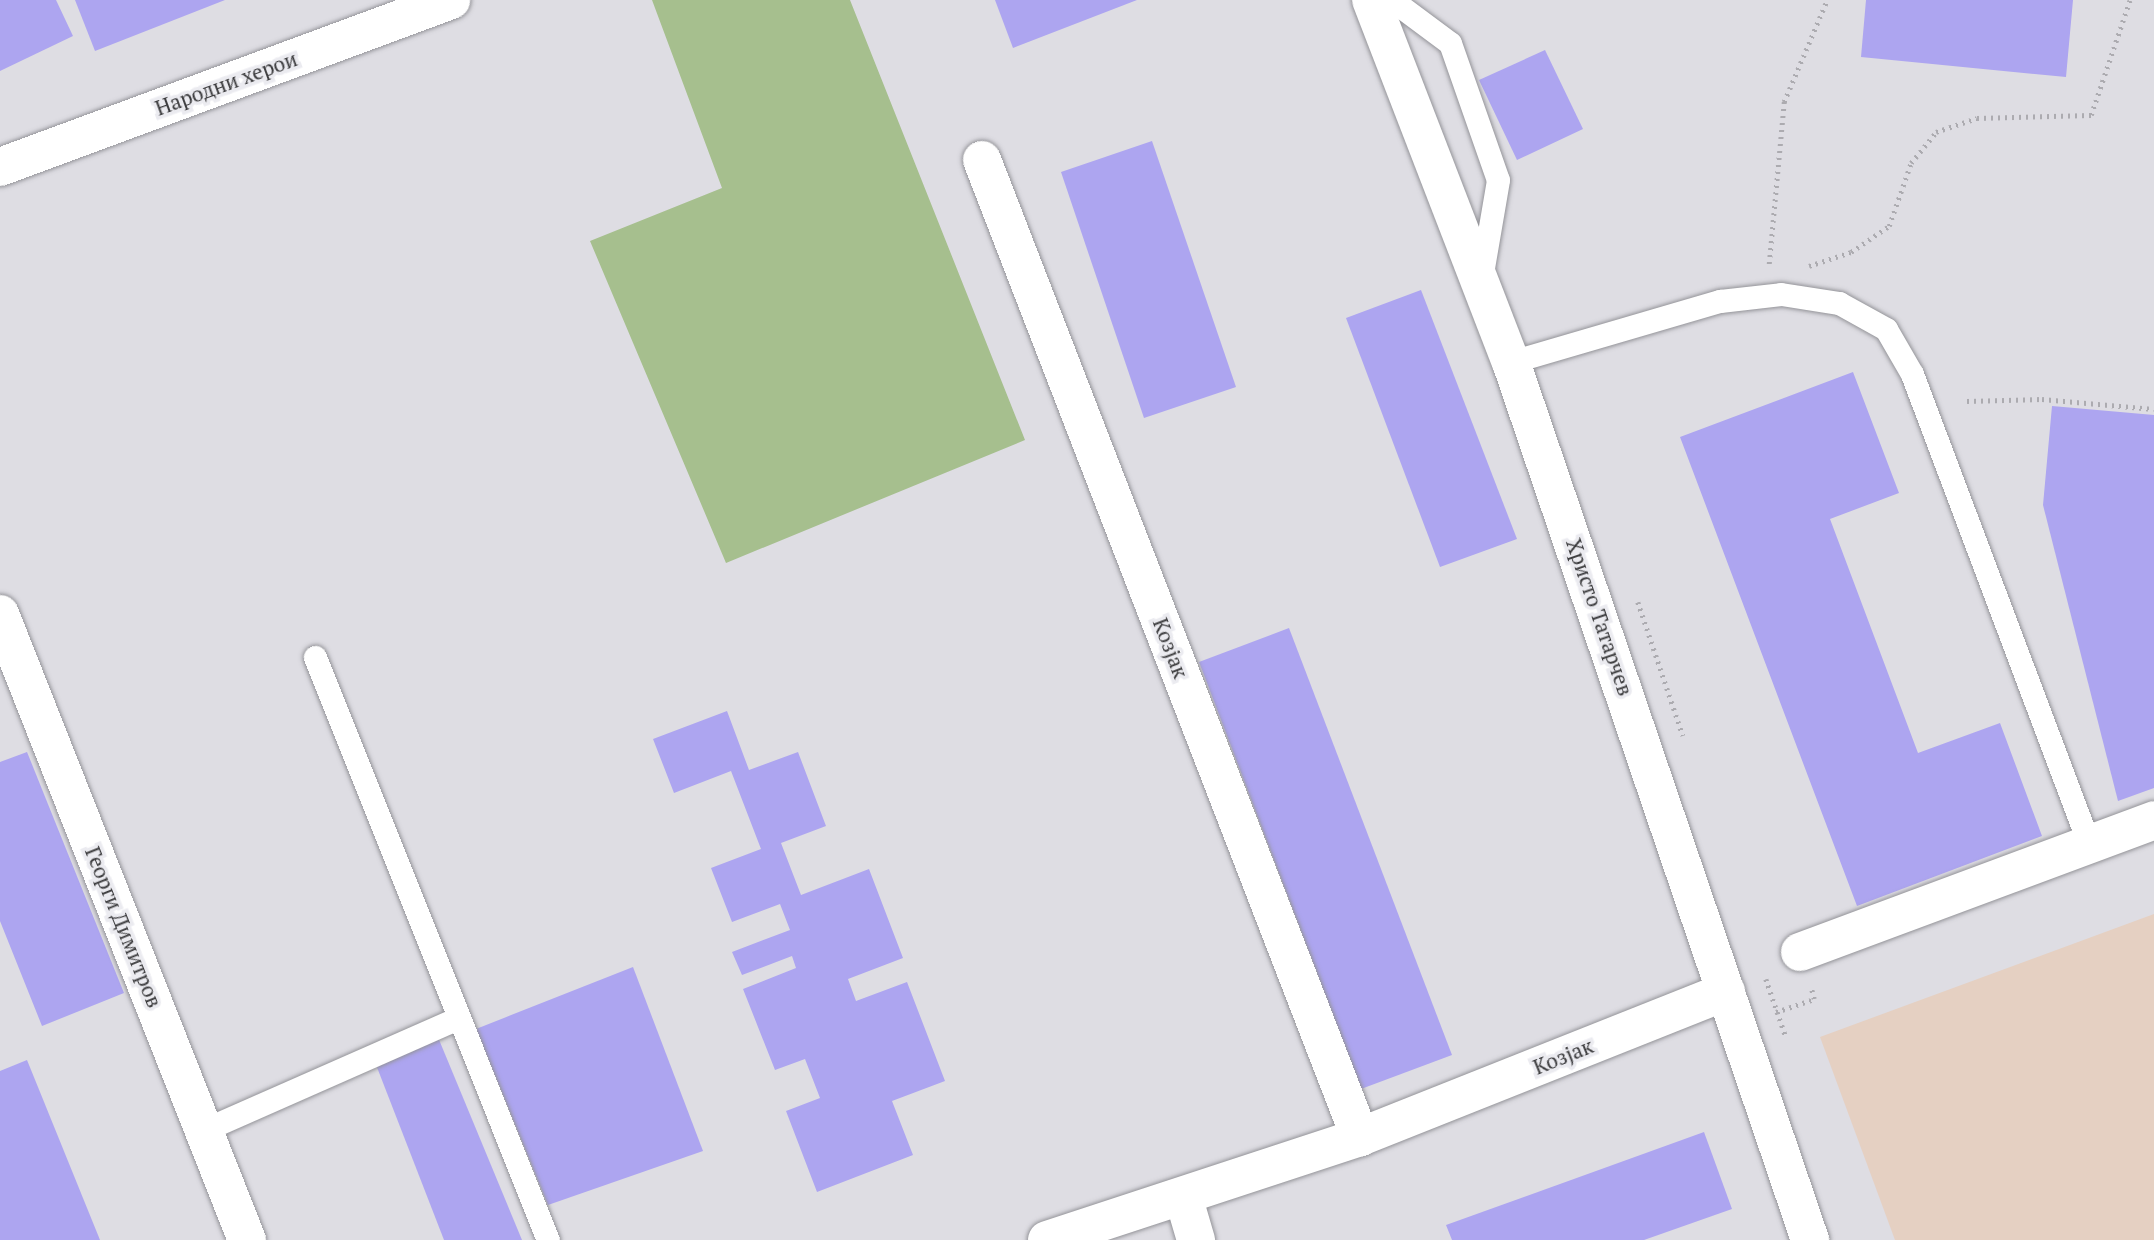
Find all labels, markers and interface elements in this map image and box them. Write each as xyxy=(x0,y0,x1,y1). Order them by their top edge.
street label: Народни херои xyxy=(152,46,300,120)
street label: Христо Татарчев xyxy=(1561,535,1639,699)
street label: Козјак xyxy=(1148,614,1194,682)
street label: Георги Димитров xyxy=(80,843,168,1011)
street label: Козјак xyxy=(1529,1033,1597,1079)

